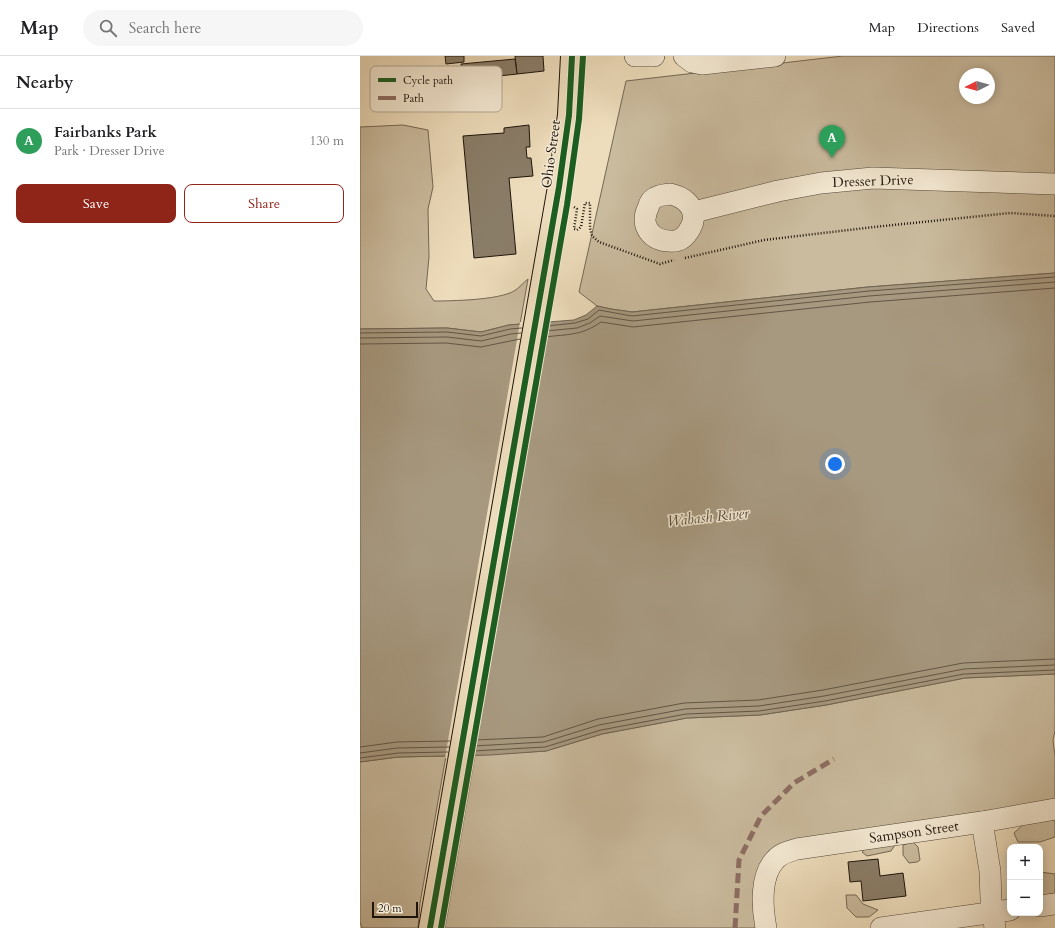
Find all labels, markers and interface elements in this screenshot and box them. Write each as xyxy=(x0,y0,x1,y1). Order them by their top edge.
search box xyxy=(83,10,363,46)
text: Map xyxy=(20,15,59,41)
icon: search xyxy=(97,17,119,39)
text: Search here xyxy=(129,18,201,38)
text: Map xyxy=(869,18,895,37)
text: Directions xyxy=(917,18,979,37)
text: Saved xyxy=(1001,18,1035,37)
legend xyxy=(370,66,502,112)
north arrow xyxy=(959,68,995,104)
text: Nearby xyxy=(16,71,73,94)
text: Cycle path xyxy=(403,73,453,88)
text: Path xyxy=(403,91,424,106)
street label: Ohio Street xyxy=(537,118,565,189)
text: Fairbanks Park xyxy=(54,122,157,142)
pin: A xyxy=(819,125,845,158)
text: A xyxy=(24,132,34,150)
text: 130 m xyxy=(310,132,344,150)
text: Park · Dresser Drive xyxy=(54,142,165,160)
street label: Dresser Drive xyxy=(832,170,914,192)
button: Save xyxy=(16,184,176,223)
button: Share xyxy=(184,184,344,223)
your location xyxy=(825,454,845,474)
water label: Wabash River xyxy=(666,503,751,531)
street label: Sampson Street xyxy=(868,816,960,848)
map controls xyxy=(1007,844,1043,916)
button: + xyxy=(1007,844,1043,880)
button: − xyxy=(1007,880,1043,916)
scale bar xyxy=(372,900,418,919)
text: 20 m xyxy=(378,901,402,916)

